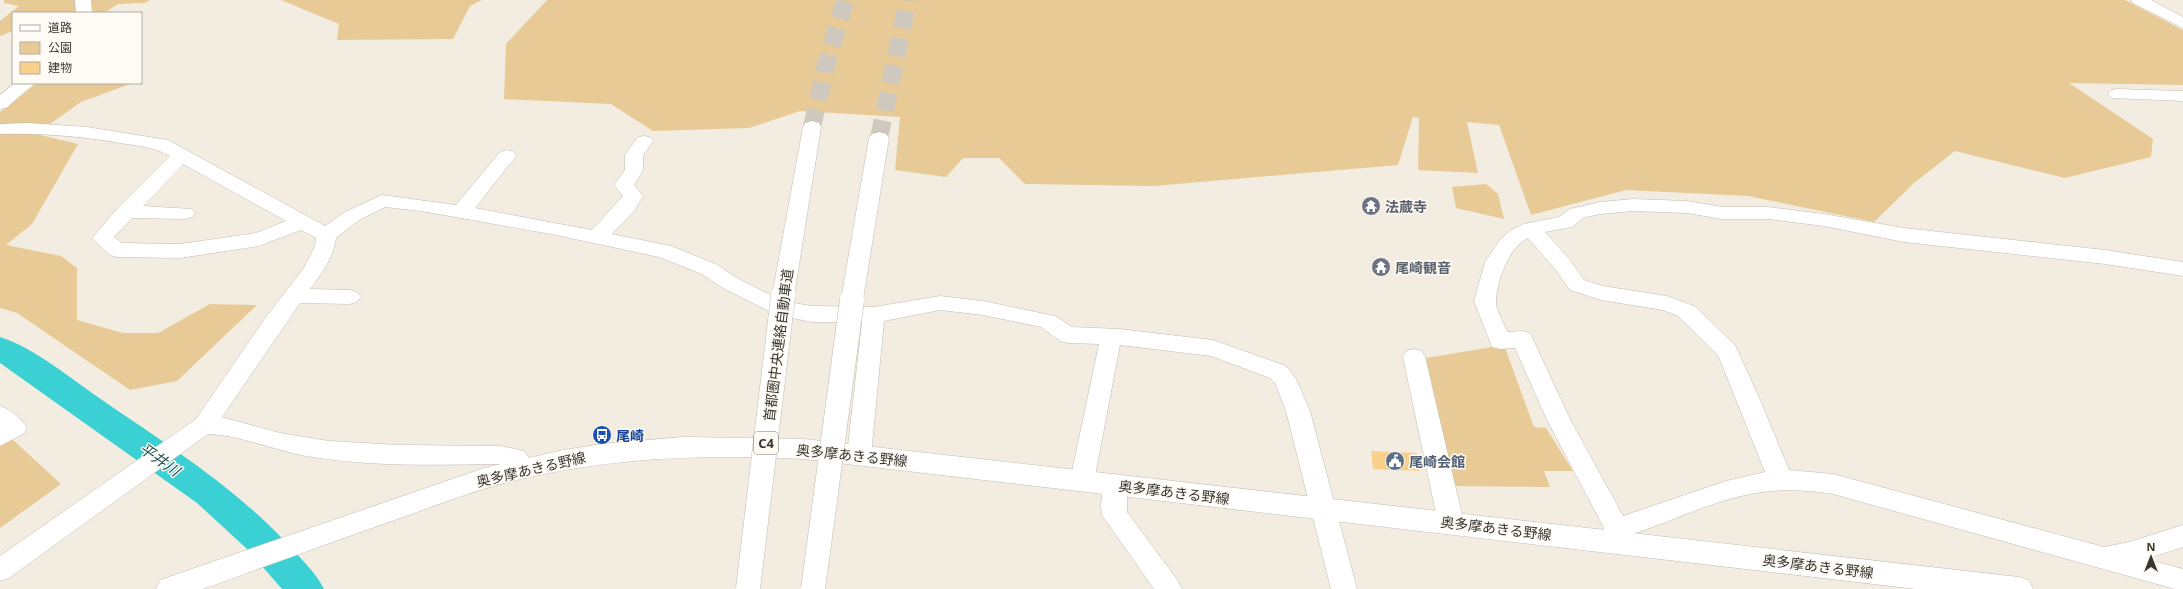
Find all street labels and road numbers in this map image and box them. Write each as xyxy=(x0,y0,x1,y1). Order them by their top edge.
street label: 首都圏中央連絡自動車道 xyxy=(759,267,797,423)
road number: C4 xyxy=(754,432,778,454)
street label: 奥多摩あきる野線 xyxy=(795,440,909,470)
street label: 奥多摩あきる野線 xyxy=(474,447,588,491)
street label: 奥多摩あきる野線 xyxy=(1117,476,1231,508)
street label: 奥多摩あきる野線 xyxy=(1439,512,1553,544)
street label: 奥多摩あきる野線 xyxy=(1761,550,1875,582)

